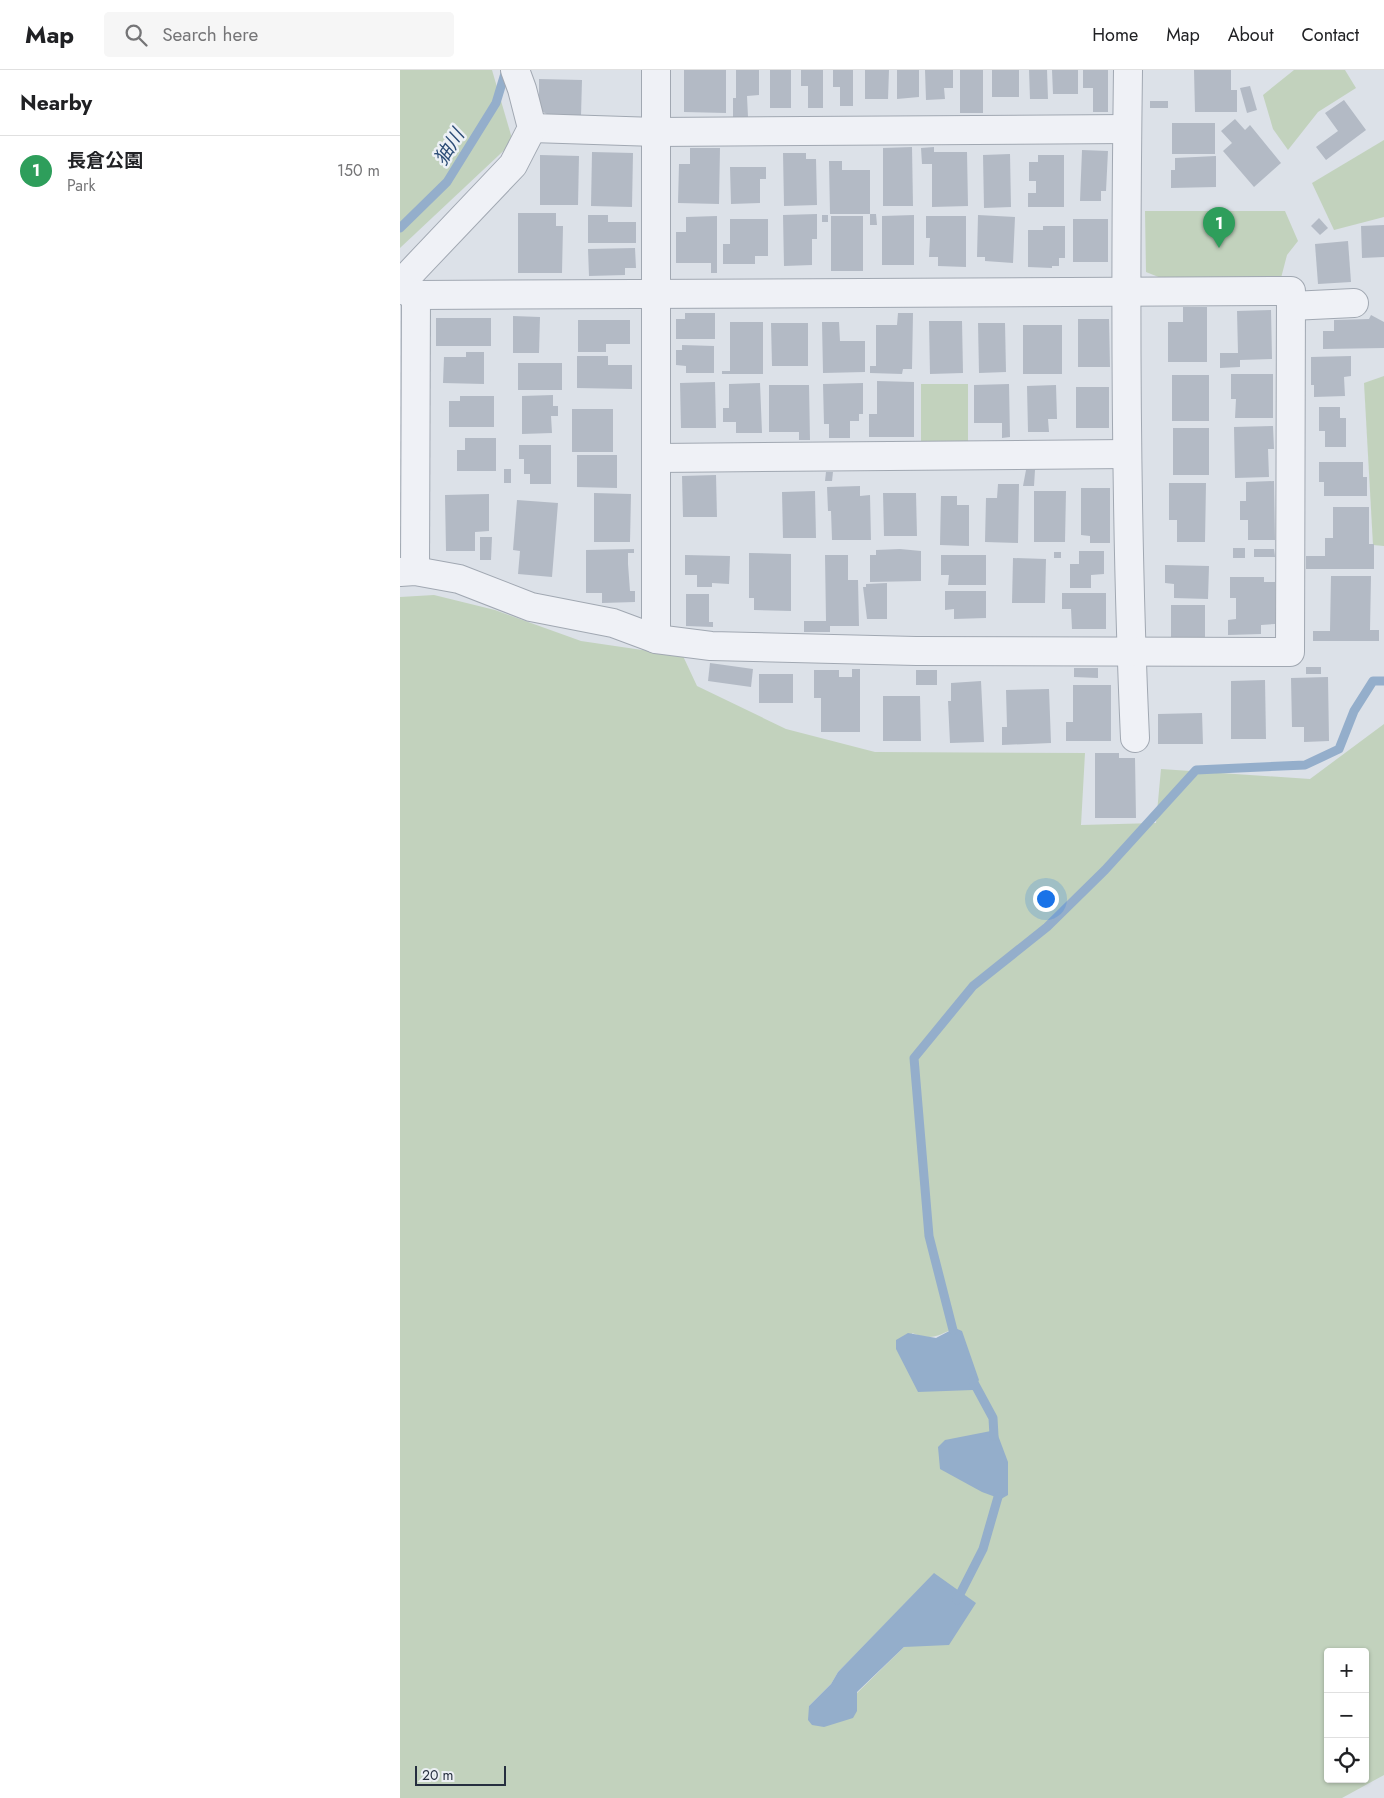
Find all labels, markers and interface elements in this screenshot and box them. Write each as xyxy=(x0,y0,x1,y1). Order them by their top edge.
search box xyxy=(104,12,454,57)
text: Map xyxy=(25,17,74,52)
icon: search xyxy=(122,21,150,49)
text: Search here xyxy=(162,21,258,48)
text: Home xyxy=(1092,22,1138,48)
text: Map xyxy=(1166,22,1200,48)
text: About xyxy=(1228,22,1273,48)
text: Contact xyxy=(1301,22,1359,48)
text: Nearby xyxy=(20,88,92,118)
water label: 㹨川 xyxy=(427,122,472,170)
text: 長倉公園 xyxy=(67,147,143,174)
text: 1 xyxy=(32,159,40,182)
text: 150 m xyxy=(337,159,380,182)
text: Park xyxy=(67,174,96,197)
pin: 1 xyxy=(1203,207,1235,248)
your location xyxy=(1033,886,1059,912)
map controls xyxy=(1324,1648,1369,1783)
button: + xyxy=(1324,1648,1369,1693)
button: − xyxy=(1324,1693,1369,1738)
button: locate xyxy=(1324,1738,1369,1783)
scale bar xyxy=(415,1763,506,1786)
text: 20 m xyxy=(422,1765,454,1785)

